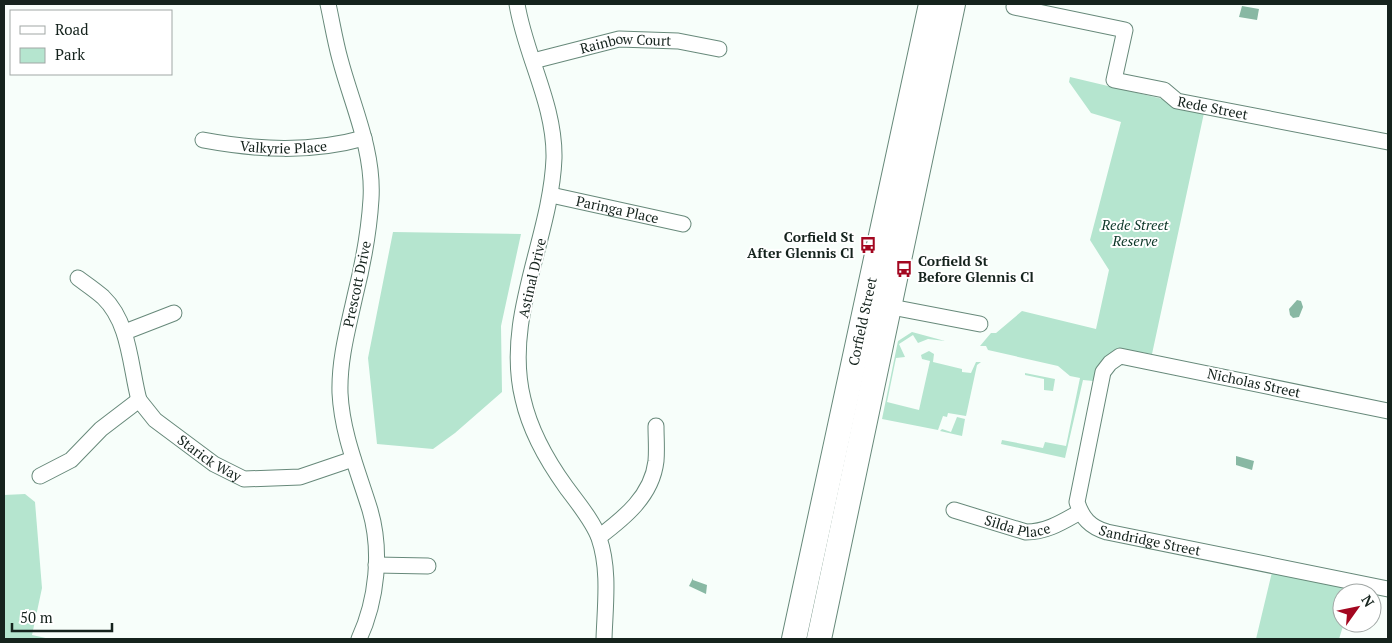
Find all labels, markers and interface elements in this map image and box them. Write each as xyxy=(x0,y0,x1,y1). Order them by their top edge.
legend xyxy=(10,10,172,75)
text: Road xyxy=(55,19,88,39)
street label: Rainbow Court xyxy=(578,28,673,58)
text: Park xyxy=(55,44,85,64)
street label: Rede Street xyxy=(1176,91,1250,124)
street label: Valkyrie Place xyxy=(239,136,328,157)
street label: Paringa Place xyxy=(574,191,661,227)
park label: Rede Street Reserve xyxy=(1100,215,1169,250)
place label: Corfield St After Glennis Cl xyxy=(747,227,854,262)
bus stop icon: Corfield St After Glennis Cl xyxy=(858,235,878,255)
street label: Astinal Drive xyxy=(513,236,550,320)
street label: Prescott Drive xyxy=(338,239,375,329)
place label: Corfield St Before Glennis Cl xyxy=(918,251,1034,286)
bus stop icon: Corfield St Before Glennis Cl xyxy=(894,259,914,279)
street label: Corfield Street xyxy=(843,274,881,367)
street label: Nicholas Street xyxy=(1206,363,1303,402)
street label: Starick Way xyxy=(174,430,246,486)
street label: Silda Place xyxy=(982,510,1053,541)
street label: Sandridge Street xyxy=(1096,520,1203,560)
north arrow xyxy=(1332,583,1382,633)
text: N xyxy=(1357,591,1379,611)
scale bar xyxy=(12,600,112,632)
text: 50 m xyxy=(20,607,53,627)

